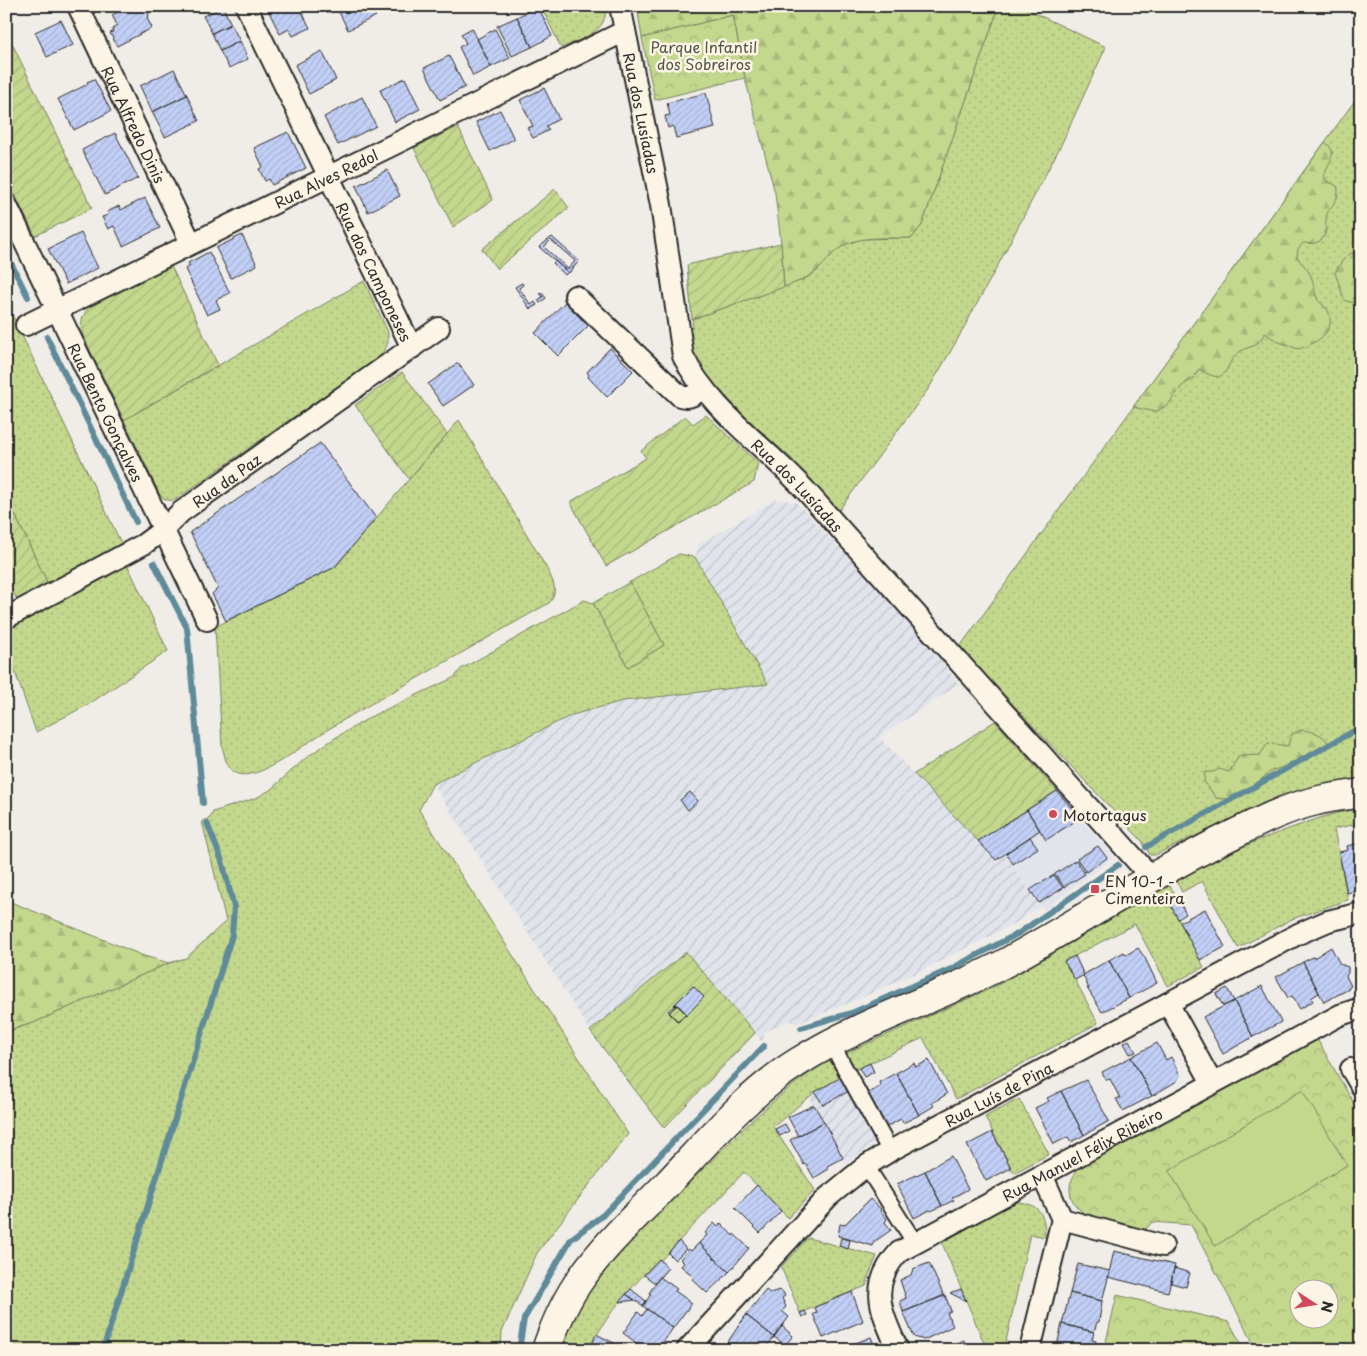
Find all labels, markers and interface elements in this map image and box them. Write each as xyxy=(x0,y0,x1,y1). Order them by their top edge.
park label: Parque Infantil dos Sobreiros xyxy=(651,35,757,75)
street label: Rua dos Lusíadas xyxy=(618,50,666,176)
street label: Rua Alfredo Dinis xyxy=(97,62,172,187)
street label: Rua Alves Redol xyxy=(270,143,382,213)
street label: Rua dos Camponeses xyxy=(331,198,418,345)
street label: Rua Bento Gonçalves xyxy=(63,339,150,485)
street label: Rua dos Lusíadas xyxy=(747,433,849,537)
street label: Rua da Paz xyxy=(187,447,265,512)
place label: Motortagus xyxy=(1063,803,1147,826)
marker: Motortagus xyxy=(1047,808,1059,820)
place label: EN 10-1 - Cimenteira xyxy=(1105,869,1185,909)
marker: EN 10-1 - Cimenteira xyxy=(1089,883,1101,895)
street label: Rua Luís de Pina xyxy=(940,1055,1057,1132)
street label: Rua Manuel Félix Ribeiro xyxy=(998,1101,1166,1206)
north arrow xyxy=(1290,1278,1340,1328)
text: N xyxy=(1316,1299,1339,1314)

